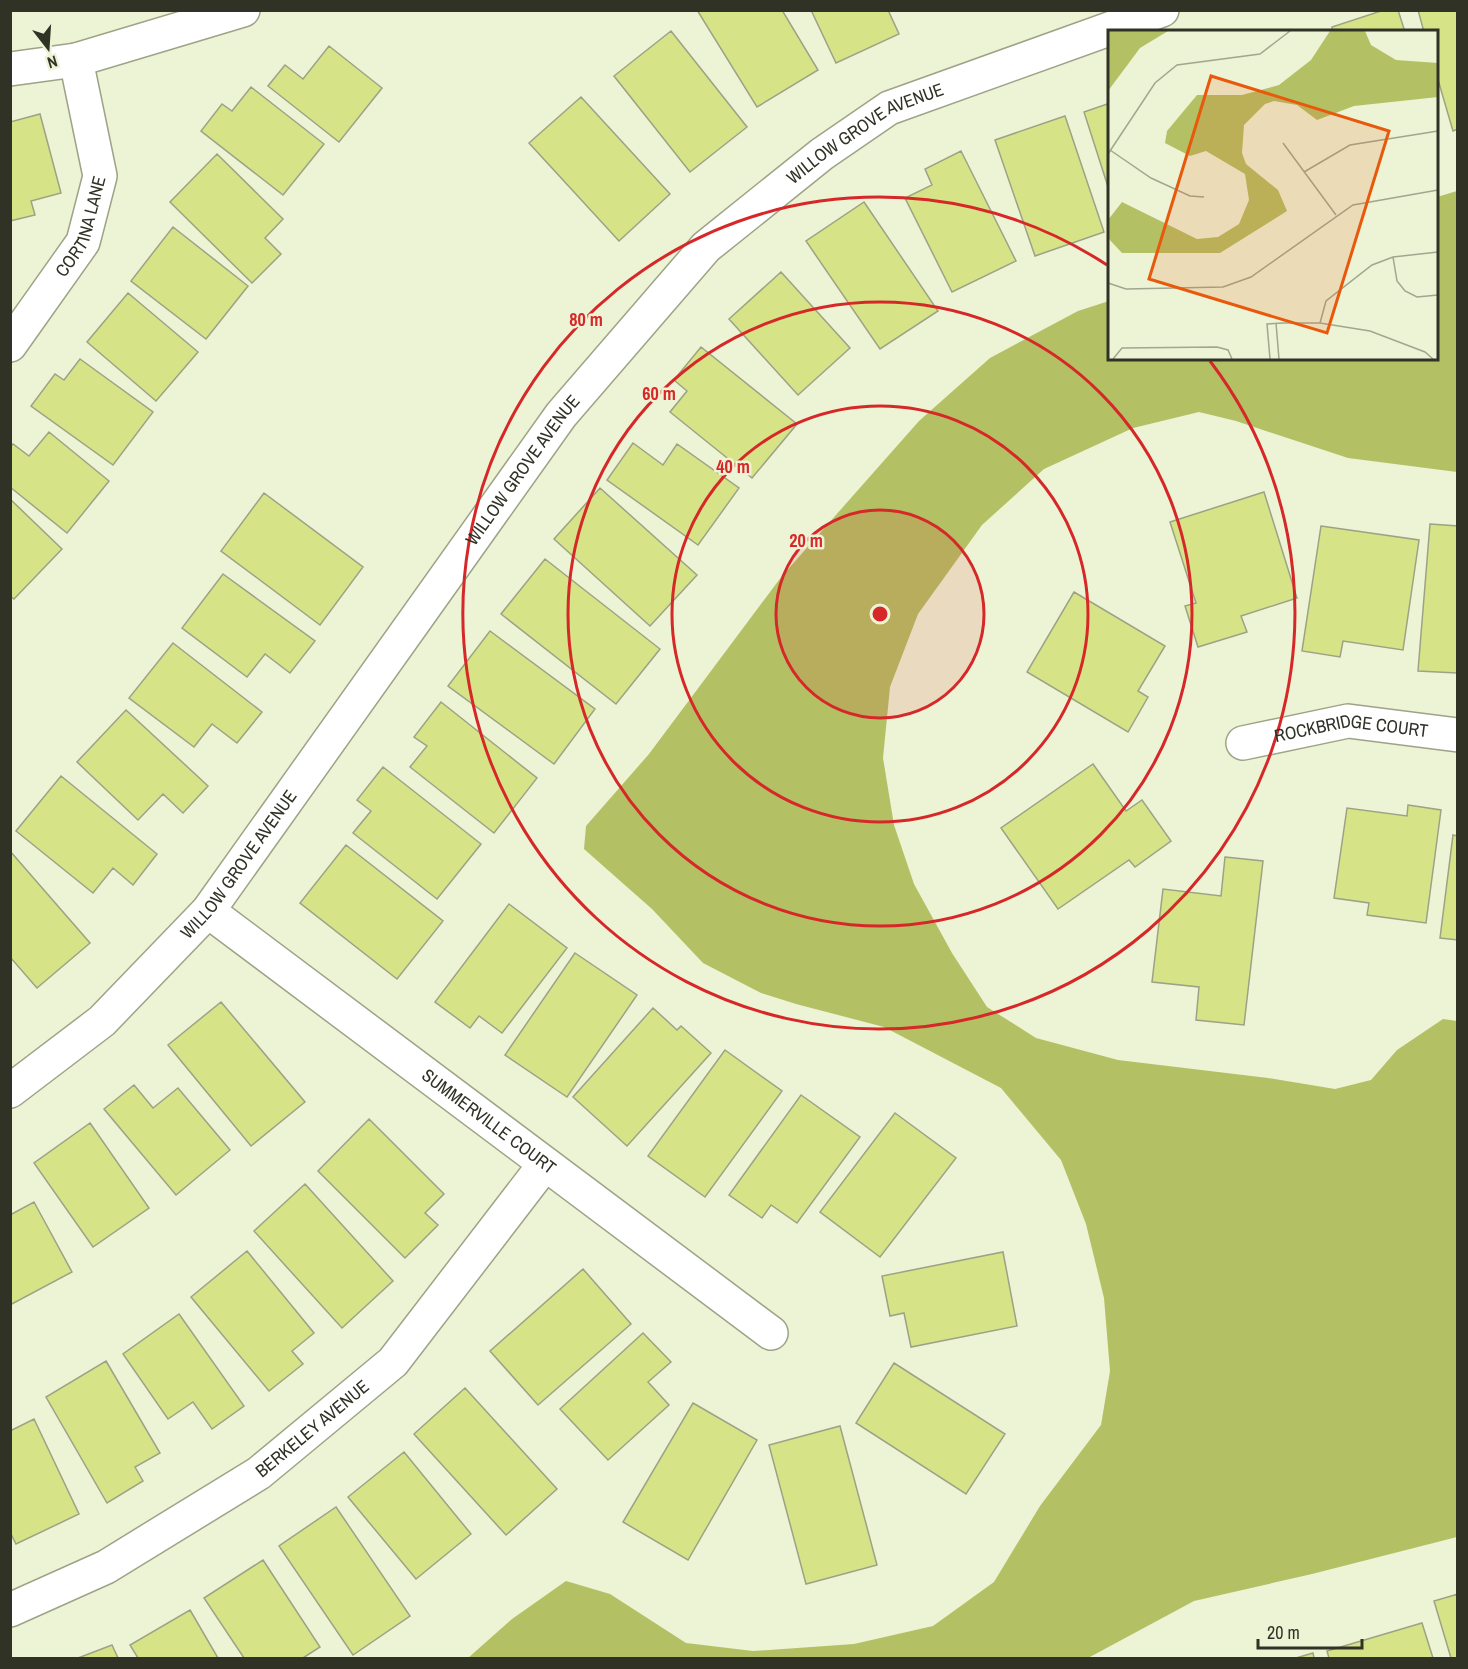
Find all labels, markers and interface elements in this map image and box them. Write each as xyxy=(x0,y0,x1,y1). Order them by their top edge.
north arrow xyxy=(18,18,78,78)
inset map xyxy=(1108,30,1438,360)
text: N xyxy=(45,50,60,74)
street label: WILLOW GROVE AVENUE xyxy=(781,76,947,190)
street label: CORTINA LANE xyxy=(49,173,112,282)
text: 80 m xyxy=(569,307,603,332)
text: 60 m xyxy=(642,381,676,406)
street label: WILLOW GROVE AVENUE xyxy=(459,389,585,550)
text: 40 m xyxy=(716,454,750,479)
text: 20 m xyxy=(789,528,823,553)
centre of rings xyxy=(870,604,890,624)
street label: ROCKBRIDGE COURT xyxy=(1272,708,1430,748)
street label: WILLOW GROVE AVENUE xyxy=(175,785,302,944)
street label: SUMMERVILLE COURT xyxy=(417,1063,561,1180)
street label: BERKELEY AVENUE xyxy=(250,1374,374,1483)
scale bar xyxy=(1258,1612,1362,1650)
text: 20 m xyxy=(1267,1620,1300,1645)

